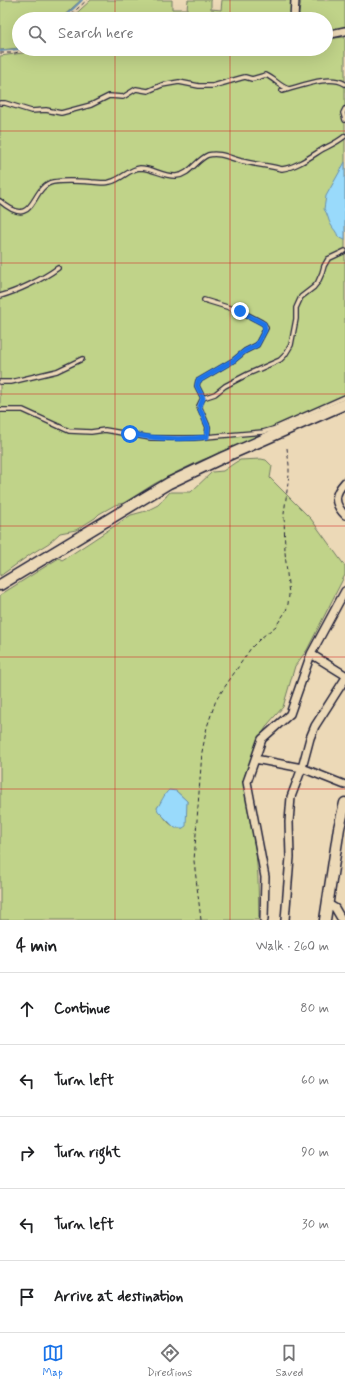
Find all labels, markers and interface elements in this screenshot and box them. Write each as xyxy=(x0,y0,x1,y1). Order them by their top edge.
search box xyxy=(12,12,333,56)
icon: search xyxy=(26,23,48,45)
text: Search here xyxy=(58,24,134,44)
route end xyxy=(231,302,249,320)
route start xyxy=(121,425,139,443)
text: 4 min xyxy=(16,935,57,957)
text: Walk · 260 m xyxy=(256,938,329,955)
icon: ahead xyxy=(16,998,38,1020)
text: Continue xyxy=(54,999,110,1019)
text: 80 m xyxy=(300,1000,329,1017)
icon: left xyxy=(16,1070,38,1092)
text: Turn left xyxy=(54,1071,114,1091)
text: 60 m xyxy=(301,1072,329,1089)
icon: right xyxy=(16,1142,38,1164)
text: Turn right xyxy=(54,1143,121,1163)
text: 90 m xyxy=(301,1144,329,1161)
icon: left xyxy=(16,1214,38,1236)
text: Turn left xyxy=(54,1215,114,1235)
text: 30 m xyxy=(302,1216,329,1233)
icon: arrive xyxy=(16,1286,38,1308)
text: Arrive at destination xyxy=(54,1287,183,1307)
tab: Map xyxy=(42,1342,64,1380)
tab: Directions xyxy=(147,1342,192,1380)
tab: Saved xyxy=(276,1342,303,1380)

